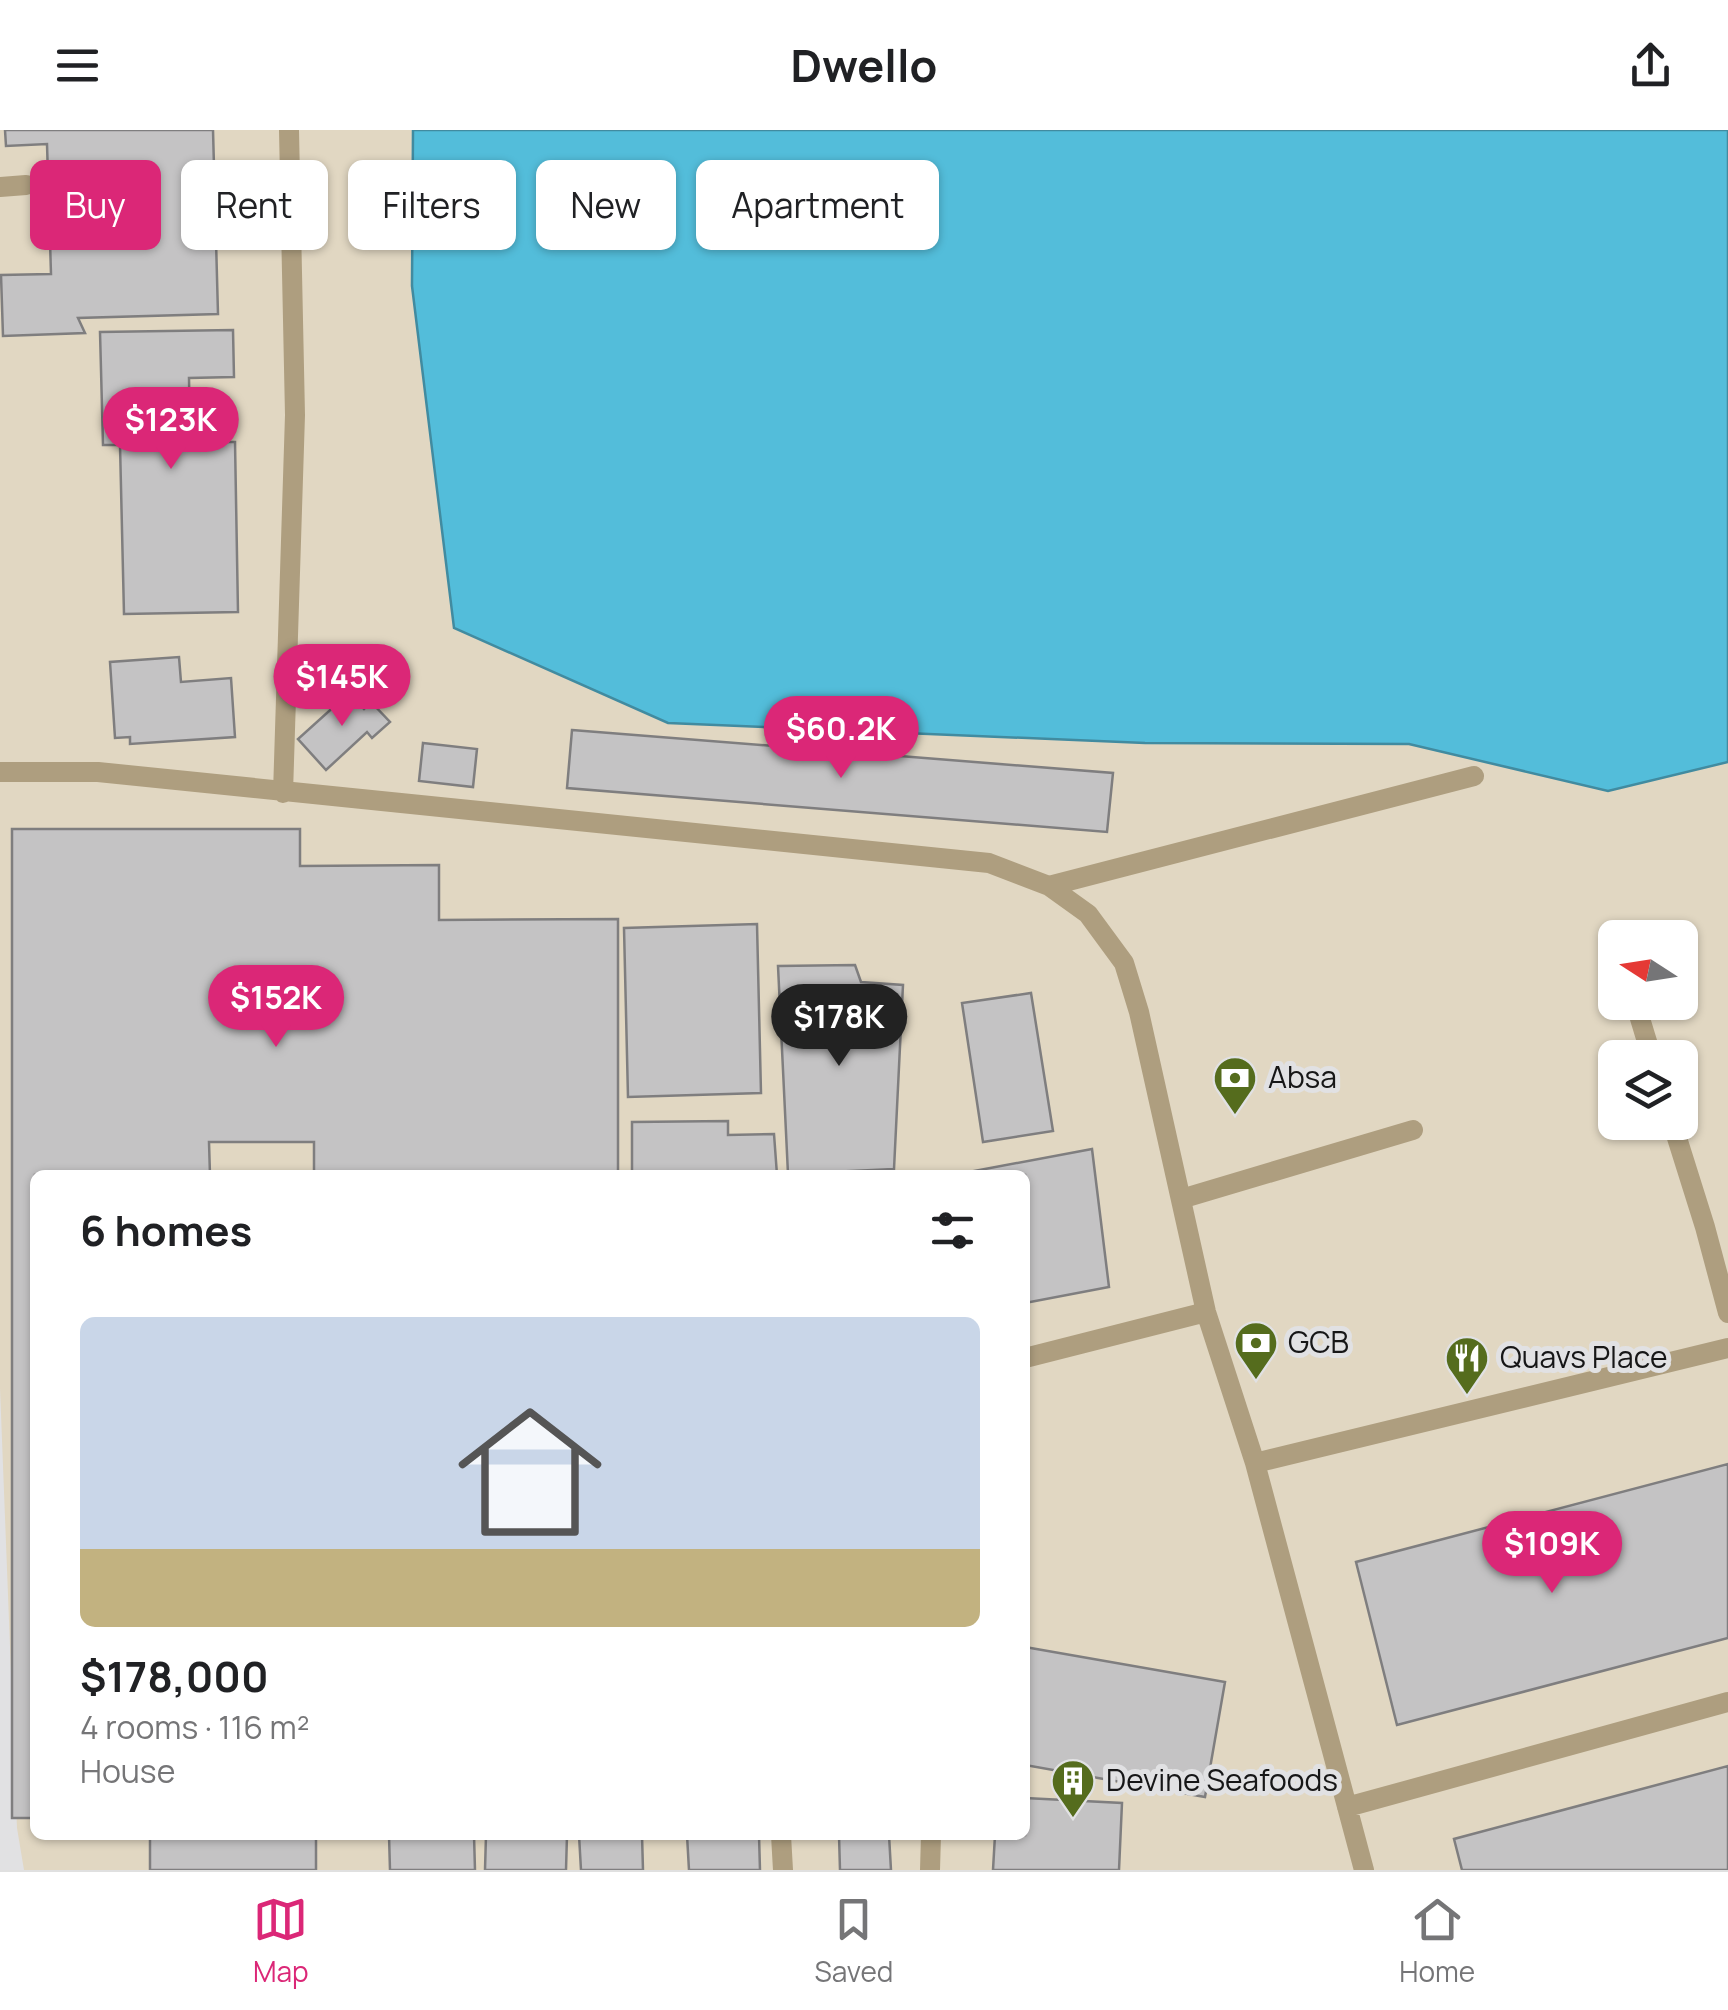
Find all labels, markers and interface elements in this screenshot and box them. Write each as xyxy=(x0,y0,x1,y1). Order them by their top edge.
text: Dwello xyxy=(791,34,937,96)
icon: menu xyxy=(50,38,105,93)
icon: share xyxy=(1623,38,1678,93)
chip: Buy xyxy=(30,160,161,250)
chip: Rent xyxy=(181,160,328,250)
chip: Filters xyxy=(348,160,516,250)
chip: New xyxy=(536,160,676,250)
chip: Apartment xyxy=(696,160,939,250)
pin: $123K xyxy=(101,387,241,472)
text: $123K xyxy=(125,397,217,441)
pin: $145K xyxy=(272,644,412,729)
text: $145K xyxy=(295,654,389,698)
pin: $60.2K xyxy=(760,696,922,781)
text: $60.2K xyxy=(786,706,896,750)
north arrow xyxy=(1598,920,1698,1020)
map controls xyxy=(1598,920,1698,1140)
pin: $152K xyxy=(206,965,346,1050)
text: $152K xyxy=(230,975,322,1019)
pin: $178K xyxy=(769,984,909,1069)
text: $178K xyxy=(793,994,885,1038)
button: layers xyxy=(1598,1040,1698,1140)
bank icon: Absa xyxy=(1212,1055,1258,1116)
place label: Absa xyxy=(1268,1056,1337,1097)
text: 6 homes xyxy=(80,1201,252,1259)
icon: filters xyxy=(925,1203,980,1258)
bank icon: GCB xyxy=(1233,1320,1279,1381)
place label: GCB xyxy=(1288,1321,1349,1362)
restaurant icon: Quavs Place xyxy=(1444,1335,1490,1396)
place label: Quavs Place xyxy=(1500,1336,1667,1377)
icon: home xyxy=(440,1382,620,1562)
pin: $109K xyxy=(1482,1511,1622,1596)
text: $109K xyxy=(1504,1521,1600,1565)
text: $178,000 xyxy=(80,1647,269,1705)
text: 4 rooms · 116 m² xyxy=(80,1705,309,1749)
text: House xyxy=(80,1749,175,1793)
building icon: Devine Seafoods xyxy=(1050,1758,1096,1819)
place label: Devine Seafoods xyxy=(1106,1759,1338,1800)
tab: Map xyxy=(253,1892,309,1990)
tab: Saved xyxy=(815,1892,893,1990)
tab: Home xyxy=(1399,1892,1475,1990)

